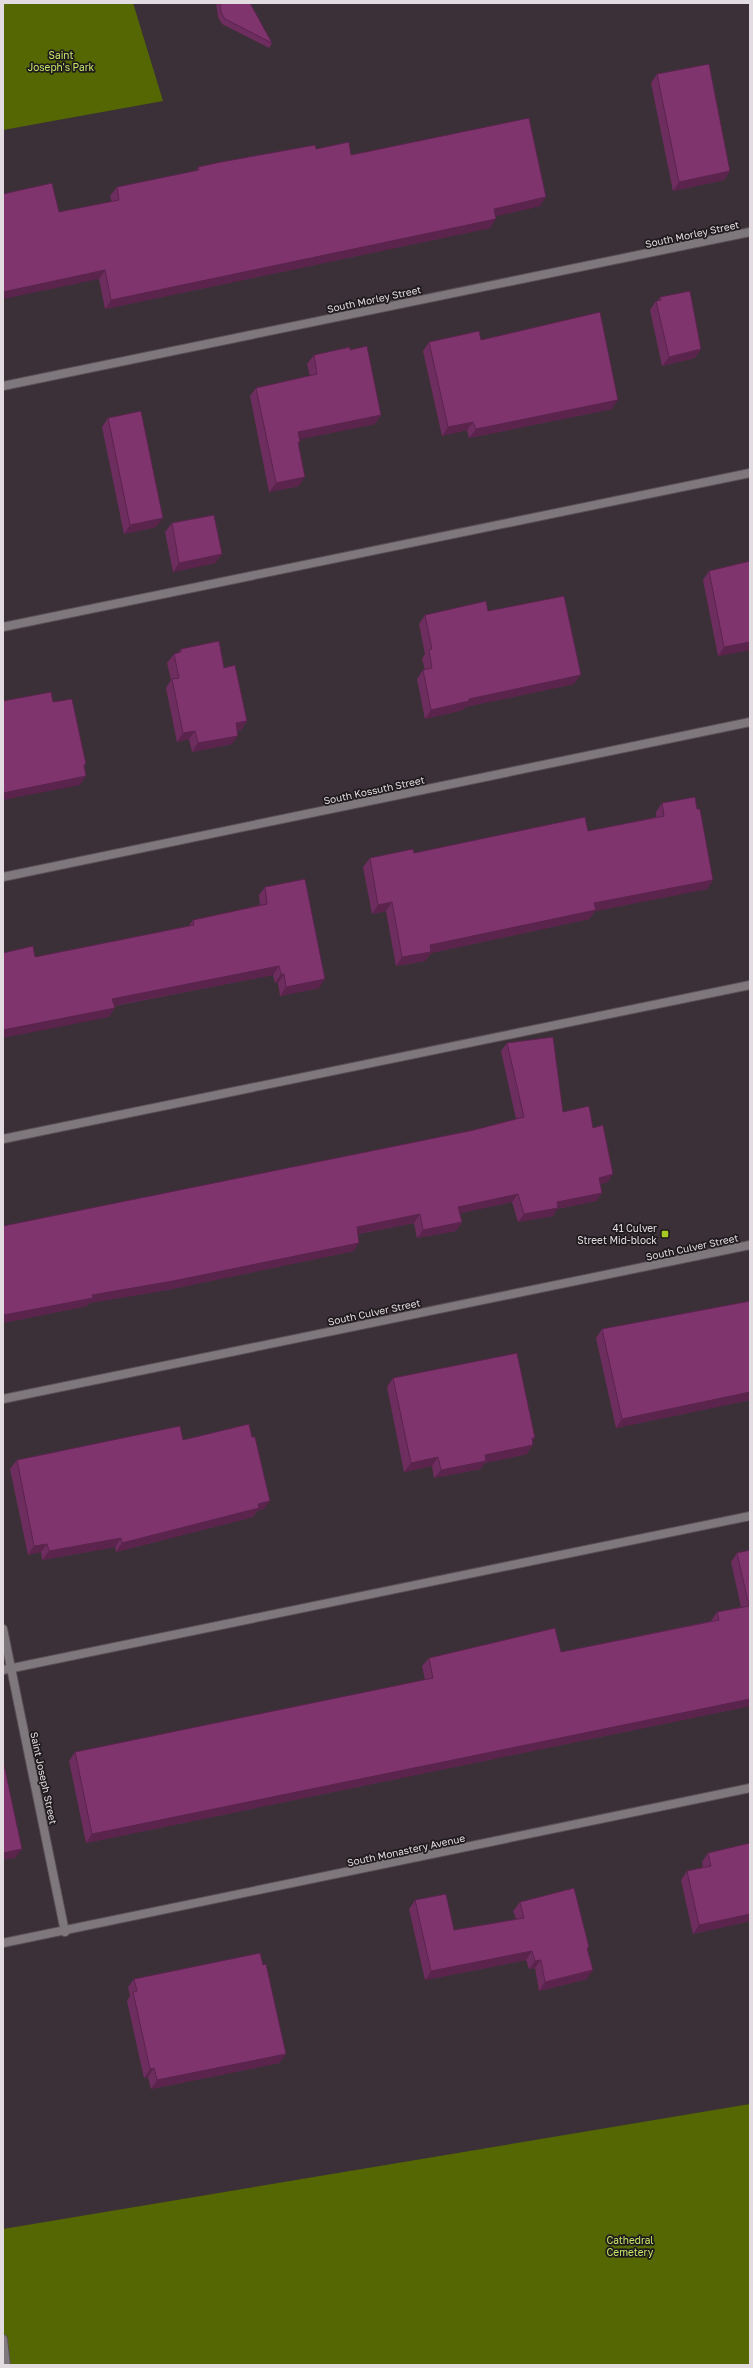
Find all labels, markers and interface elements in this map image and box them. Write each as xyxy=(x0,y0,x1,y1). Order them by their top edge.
park label: Saint Joseph's Park xyxy=(28,49,95,73)
street label: South Morley Street xyxy=(644,218,740,250)
street label: South Morley Street xyxy=(326,283,422,315)
street label: South Kossuth Street xyxy=(323,773,425,807)
place label: 41 Culver Street Mid-block xyxy=(577,1222,657,1246)
marker: 41 Culver Street Mid-block xyxy=(660,1229,670,1239)
street label: South Culver Street xyxy=(645,1231,739,1263)
street label: South Culver Street xyxy=(327,1296,421,1328)
street label: Saint Joseph Street xyxy=(28,1731,60,1825)
street label: South Monastery Avenue xyxy=(346,1832,466,1868)
park label: Cathedral Cemetery xyxy=(606,2234,654,2258)

